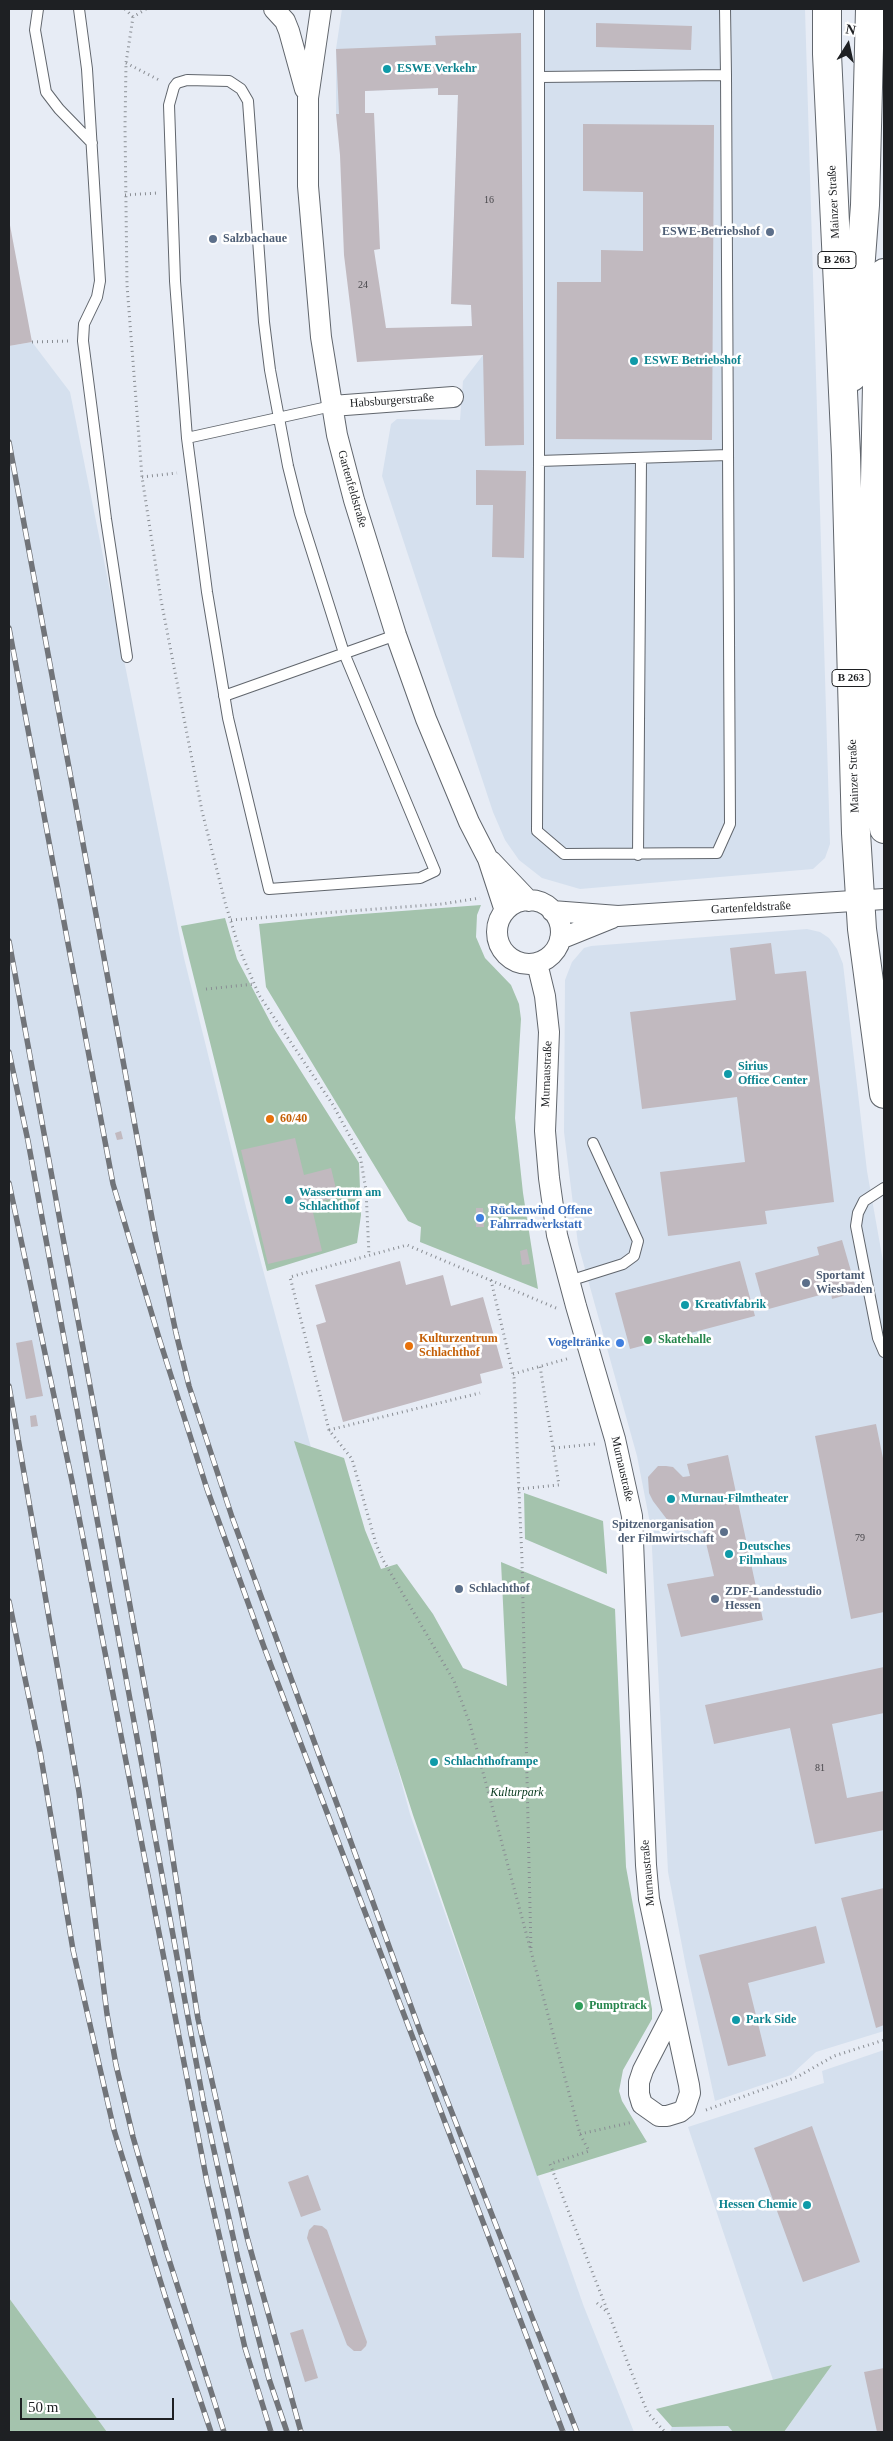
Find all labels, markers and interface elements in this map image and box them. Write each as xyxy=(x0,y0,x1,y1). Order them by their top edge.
north arrow xyxy=(823,20,873,70)
text: N xyxy=(844,21,857,38)
place label: ESWE Verkehr xyxy=(397,62,477,76)
marker: ESWE Verkehr xyxy=(381,63,393,75)
street label: Mainzer Straße xyxy=(825,165,843,239)
house number: 16 xyxy=(484,194,494,206)
place label: ESWE-Betriebshof xyxy=(662,225,760,239)
marker: ESWE-Betriebshof xyxy=(764,226,776,238)
place label: Salzbachaue xyxy=(223,232,287,246)
marker: Salzbachaue xyxy=(207,233,219,245)
road number: B 263 xyxy=(818,252,856,268)
house number: 24 xyxy=(358,279,368,291)
place label: ESWE Betriebshof xyxy=(644,354,741,368)
marker: ESWE Betriebshof xyxy=(628,355,640,367)
street label: Habsburgerstraße xyxy=(349,391,435,411)
street label: Gartenfeldstraße xyxy=(334,449,370,529)
road number: B 263 xyxy=(832,670,870,686)
street label: Mainzer Straße xyxy=(846,739,862,813)
street label: Gartenfeldstraße xyxy=(711,899,791,917)
street label: Murnaustraße xyxy=(539,1040,555,1108)
place label: Sirius Office Center xyxy=(738,1060,808,1088)
marker: Sirius Office Center xyxy=(722,1068,734,1080)
place label: 60/40 xyxy=(280,1112,307,1126)
marker: 60/40 xyxy=(264,1113,276,1125)
place label: Wasserturm am Schlachthof xyxy=(299,1186,381,1214)
marker: Wasserturm am Schlachthof xyxy=(283,1194,295,1206)
place label: Rückenwind Offene Fahrradwerkstatt xyxy=(490,1204,592,1232)
marker: Rückenwind Offene Fahrradwerkstatt xyxy=(474,1212,486,1224)
place label: Sportamt Wiesbaden xyxy=(816,1269,872,1297)
marker: Sportamt Wiesbaden xyxy=(800,1277,812,1289)
place label: Kreativfabrik xyxy=(695,1298,766,1312)
marker: Kreativfabrik xyxy=(679,1299,691,1311)
place label: Kulturzentrum Schlachthof xyxy=(419,1332,498,1360)
place label: Skatehalle xyxy=(658,1333,711,1347)
marker: Skatehalle xyxy=(642,1334,654,1346)
place label: Vogeltränke xyxy=(548,1336,610,1350)
marker: Vogeltränke xyxy=(614,1337,626,1349)
marker: Kulturzentrum Schlachthof xyxy=(403,1340,415,1352)
street label: Murnaustraße xyxy=(607,1435,637,1503)
place label: Murnau-Filmtheater xyxy=(681,1492,788,1506)
marker: Murnau-Filmtheater xyxy=(665,1493,677,1505)
place label: Spitzenorganisation der Filmwirtschaft xyxy=(612,1518,714,1546)
marker: Spitzenorganisation der Filmwirtschaft xyxy=(718,1526,730,1538)
house number: 79 xyxy=(855,1532,865,1544)
place label: Deutsches Filmhaus xyxy=(739,1540,790,1568)
marker: Deutsches Filmhaus xyxy=(723,1548,735,1560)
place label: Schlachthof xyxy=(469,1582,530,1596)
marker: Schlachthof xyxy=(453,1583,465,1595)
place label: ZDF-Landesstudio Hessen xyxy=(725,1585,822,1613)
marker: ZDF-Landesstudio Hessen xyxy=(709,1593,721,1605)
place label: Schlachthoframpe xyxy=(444,1755,538,1769)
marker: Schlachthoframpe xyxy=(428,1756,440,1768)
house number: 81 xyxy=(815,1762,825,1774)
park label: Kulturpark xyxy=(490,1786,544,1800)
street label: Murnaustraße xyxy=(638,1839,658,1907)
place label: Pumptrack xyxy=(589,1999,647,2013)
marker: Pumptrack xyxy=(573,2000,585,2012)
place label: Park Side xyxy=(746,2013,796,2027)
marker: Park Side xyxy=(730,2014,742,2026)
place label: Hessen Chemie xyxy=(719,2198,797,2212)
marker: Hessen Chemie xyxy=(801,2199,813,2211)
scale bar xyxy=(22,2388,176,2420)
text: 50 m xyxy=(28,2399,58,2415)

